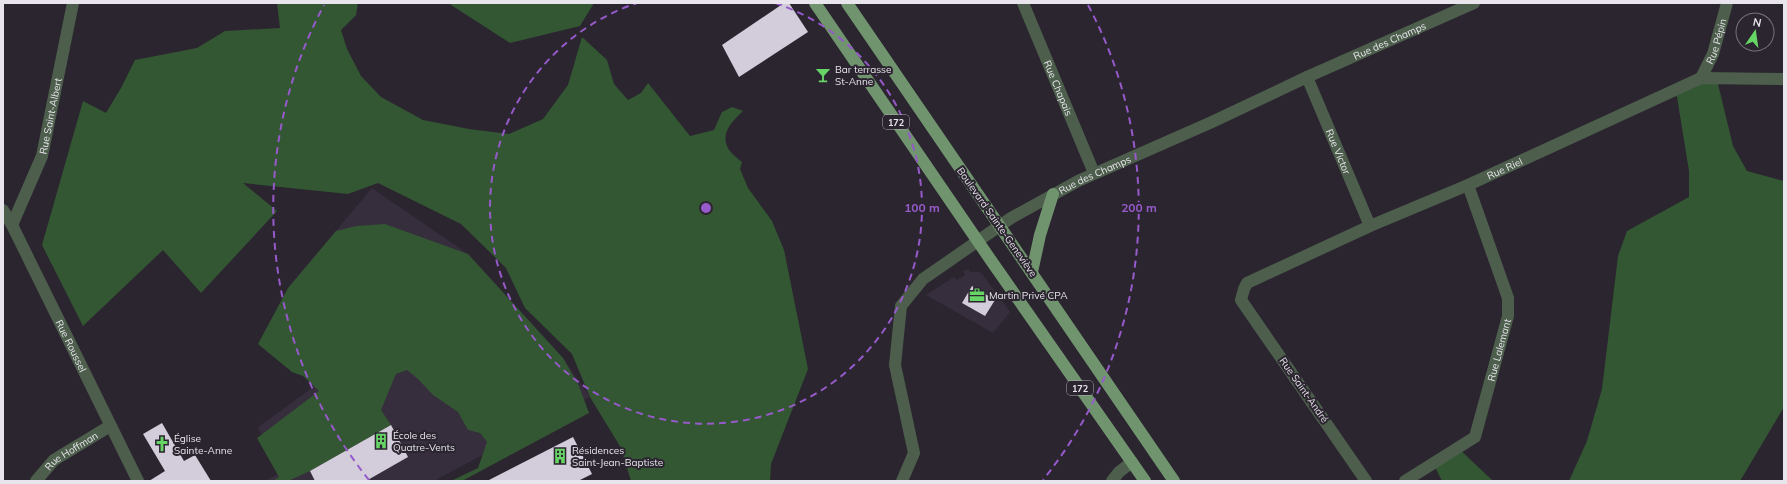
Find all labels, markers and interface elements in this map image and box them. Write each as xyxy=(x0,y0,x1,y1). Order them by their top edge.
north arrow xyxy=(1735,12,1775,52)
text: N xyxy=(1752,15,1763,30)
street label: Rue Pépin xyxy=(1703,17,1729,66)
street label: Rue des Champs xyxy=(1351,19,1428,62)
street label: Rue Chapais xyxy=(1041,58,1076,118)
place label: Bar terrasse St-Anne xyxy=(835,63,892,88)
bar icon: Bar terrasse St-Anne xyxy=(814,66,832,84)
street label: Rue Saint-Albert xyxy=(36,76,64,155)
road number: 172 xyxy=(883,115,909,129)
street label: Rue Victor xyxy=(1323,127,1354,177)
street label: Rue des Champs xyxy=(1056,152,1133,197)
street label: Rue Riel xyxy=(1485,154,1524,182)
street label: Boulevard Sainte-Geneviève xyxy=(954,165,1040,279)
text: 100 m xyxy=(904,200,940,215)
text: 200 m xyxy=(1121,200,1157,215)
centre of rings xyxy=(699,201,713,215)
office icon: Martin Privé CPA xyxy=(968,286,986,304)
place label: Martin Privé CPA xyxy=(989,289,1068,302)
street label: Rue Roussel xyxy=(53,317,90,374)
street label: Rue Lalemant xyxy=(1484,317,1514,383)
street label: Rue Saint-André xyxy=(1277,355,1331,425)
road number: 172 xyxy=(1067,381,1093,395)
street label: Rue Hoffman xyxy=(42,428,100,473)
place label: École des Quatre-Vents xyxy=(393,429,455,454)
place label: Église Sainte-Anne xyxy=(174,432,232,457)
building icon: École des Quatre-Vents xyxy=(372,432,390,450)
church icon: Église Sainte-Anne xyxy=(153,435,171,453)
place label: Résidences Saint-Jean-Baptiste xyxy=(572,444,663,469)
building icon: Résidences Saint-Jean-Baptiste xyxy=(551,447,569,465)

